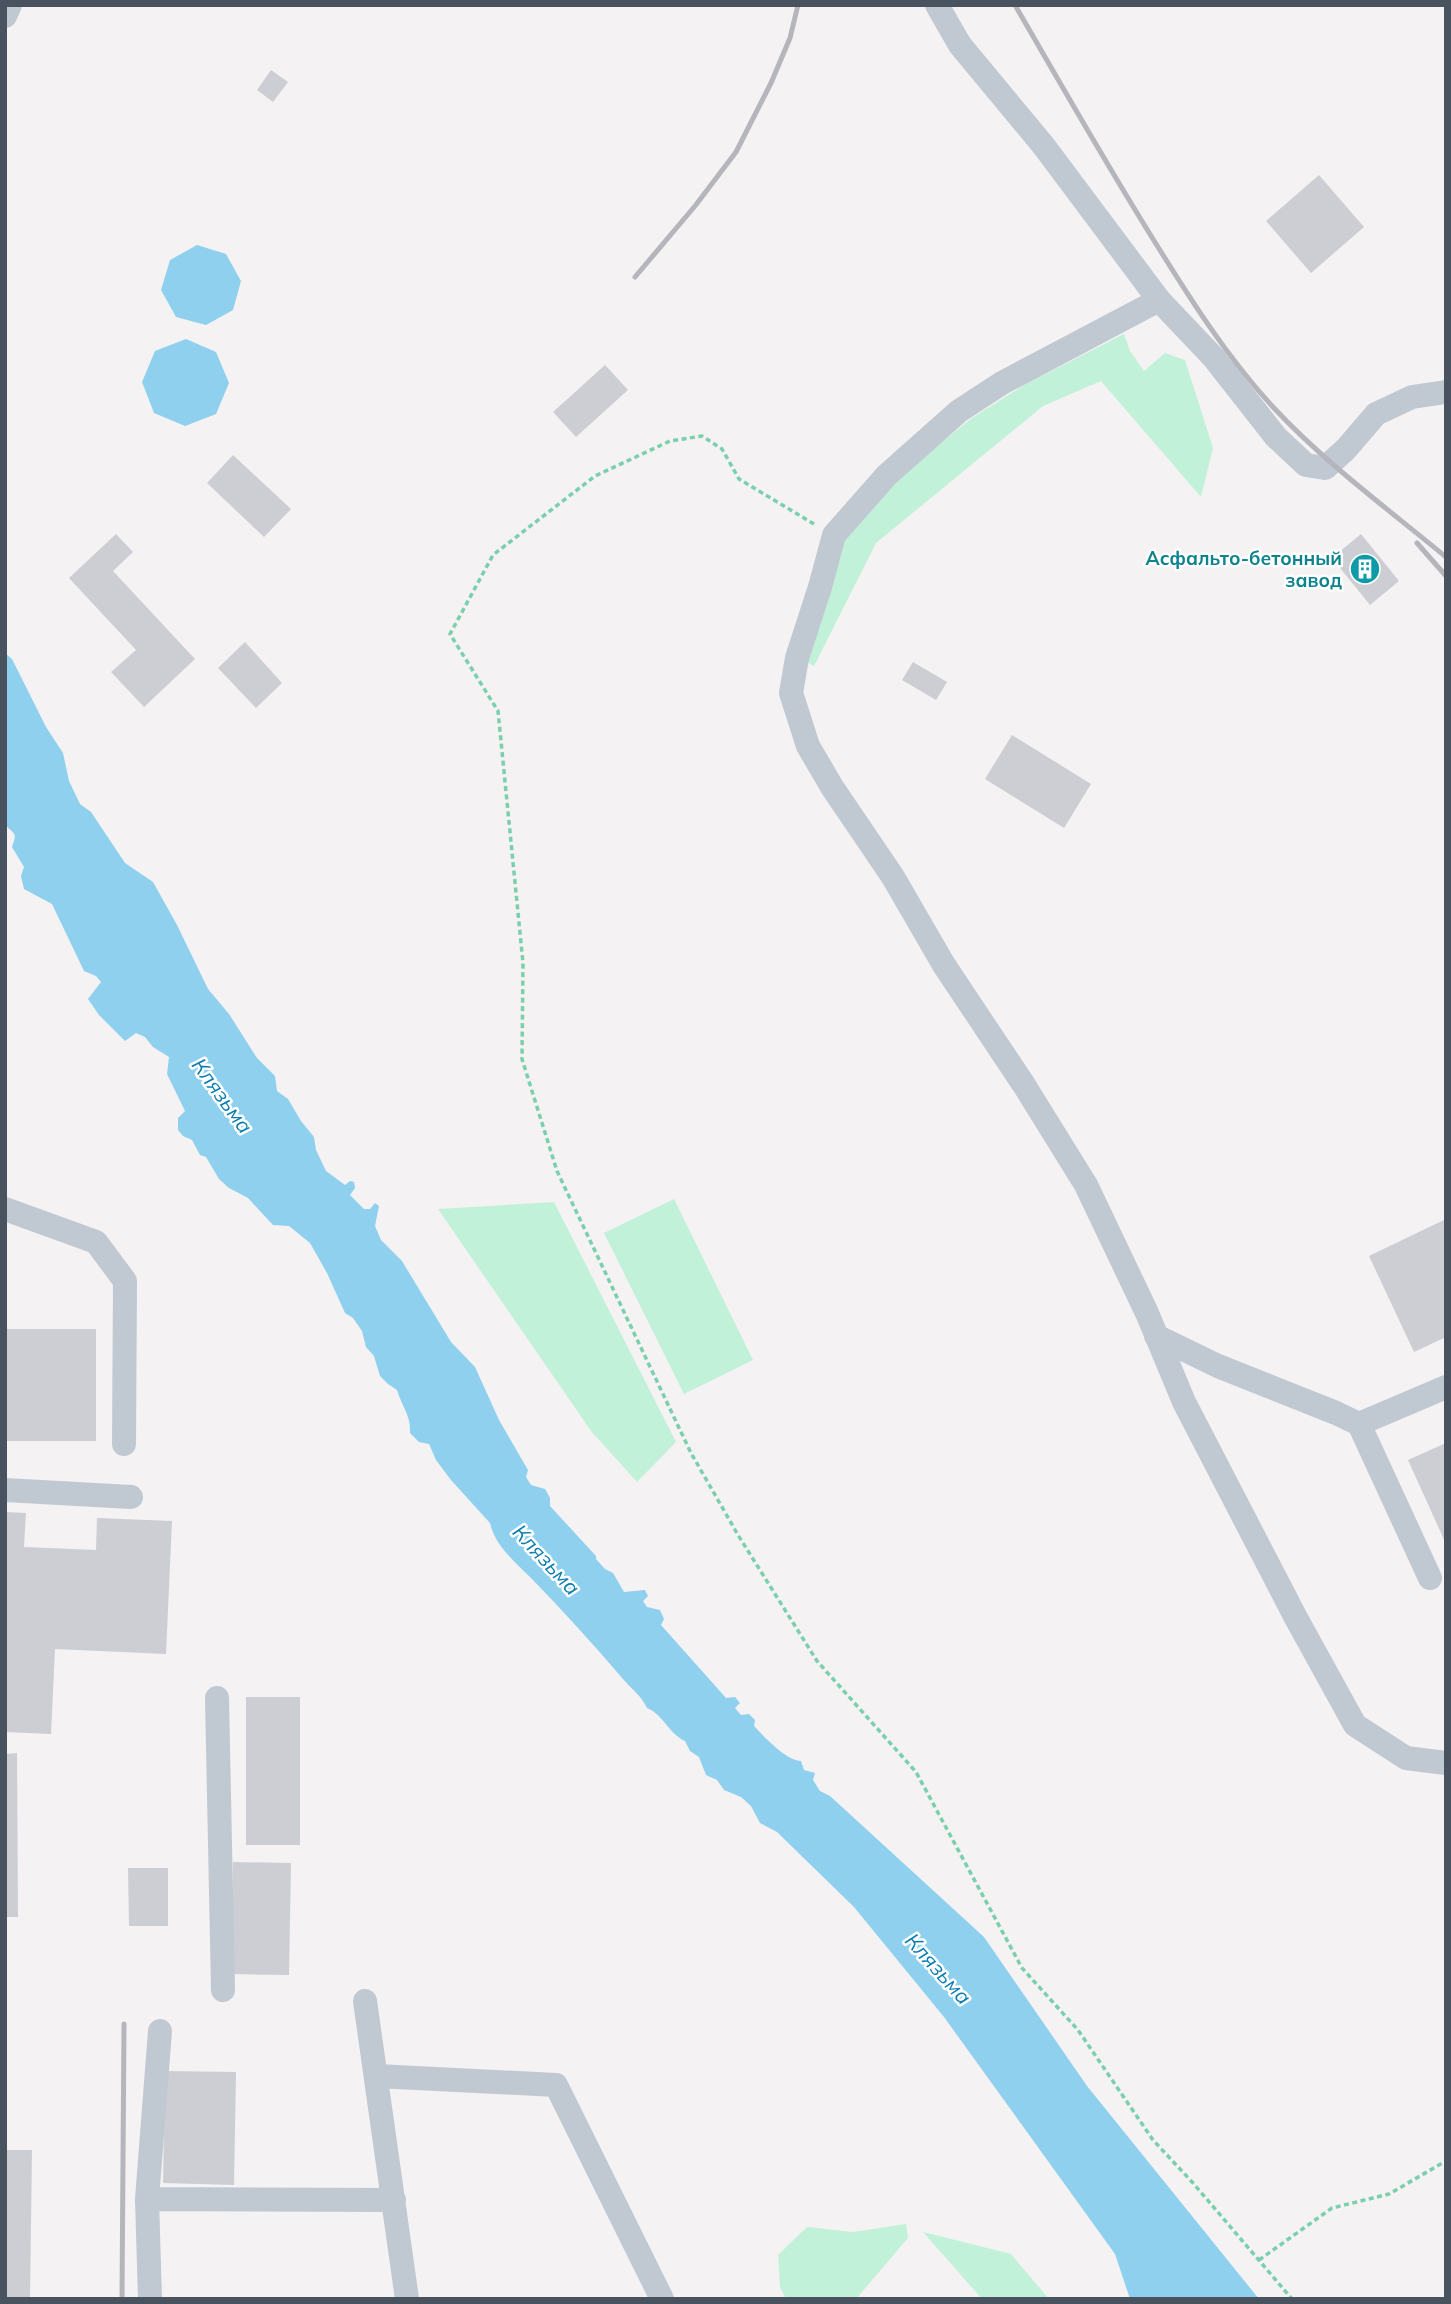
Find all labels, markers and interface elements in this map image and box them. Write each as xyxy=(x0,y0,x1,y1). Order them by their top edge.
place label: Асфальто-бетонный завод xyxy=(1146,546,1342,592)
building icon: Асфальто-бетонный завод xyxy=(1348,552,1382,586)
water label: Клязьма xyxy=(187,1053,259,1138)
water label: Клязьма xyxy=(508,1519,586,1600)
water label: Клязьма xyxy=(900,1927,978,2009)

